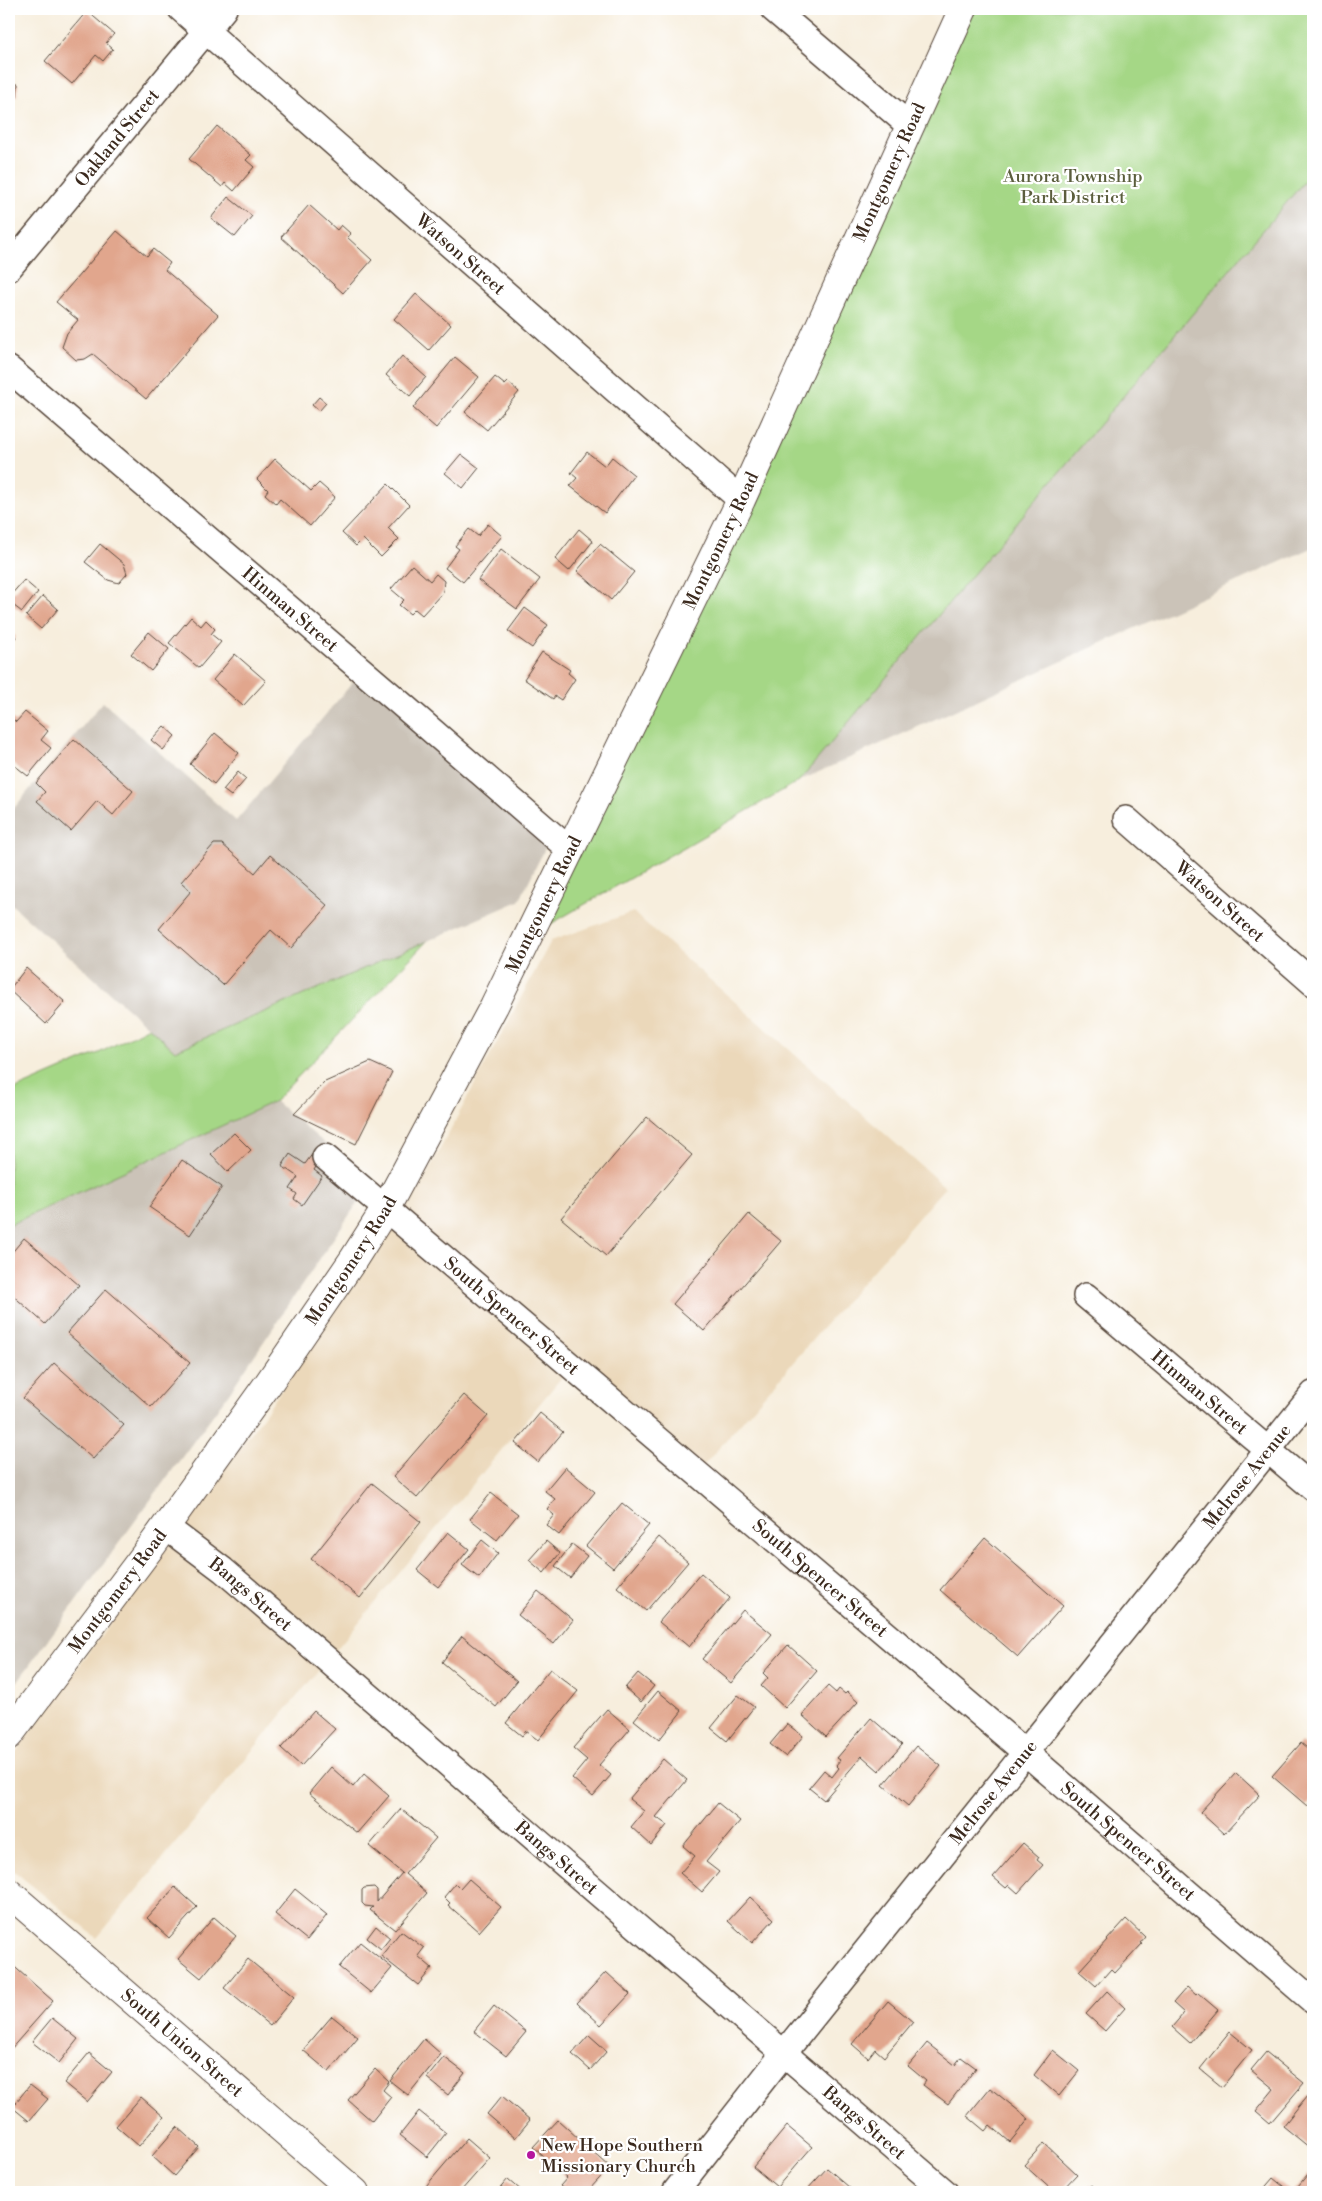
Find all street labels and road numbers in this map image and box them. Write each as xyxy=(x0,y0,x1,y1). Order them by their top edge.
street label: Oakland Street xyxy=(70,84,165,192)
street label: Montgomery Road xyxy=(848,98,931,245)
street label: Watson Street xyxy=(410,208,511,300)
street label: Montgomery Road xyxy=(678,467,764,613)
street label: Hinman Street xyxy=(237,562,344,657)
street label: Montgomery Road xyxy=(500,831,587,977)
street label: Watson Street xyxy=(1170,855,1270,947)
street label: Montgomery Road xyxy=(300,1191,402,1330)
street label: South Spencer Street xyxy=(439,1252,585,1380)
street label: Hinman Street xyxy=(1147,1345,1253,1440)
street label: Melrose Avenue xyxy=(1198,1419,1296,1534)
street label: South Spencer Street xyxy=(748,1514,893,1643)
street label: Montgomery Road xyxy=(63,1524,172,1658)
street label: Bangs Street xyxy=(204,1551,297,1636)
street label: Melrose Avenue xyxy=(944,1735,1042,1849)
street label: South Spencer Street xyxy=(1056,1777,1201,1906)
street label: Bangs Street xyxy=(510,1815,604,1900)
street label: South Union Street xyxy=(116,1983,249,2102)
street label: Bangs Street xyxy=(817,2080,911,2165)

